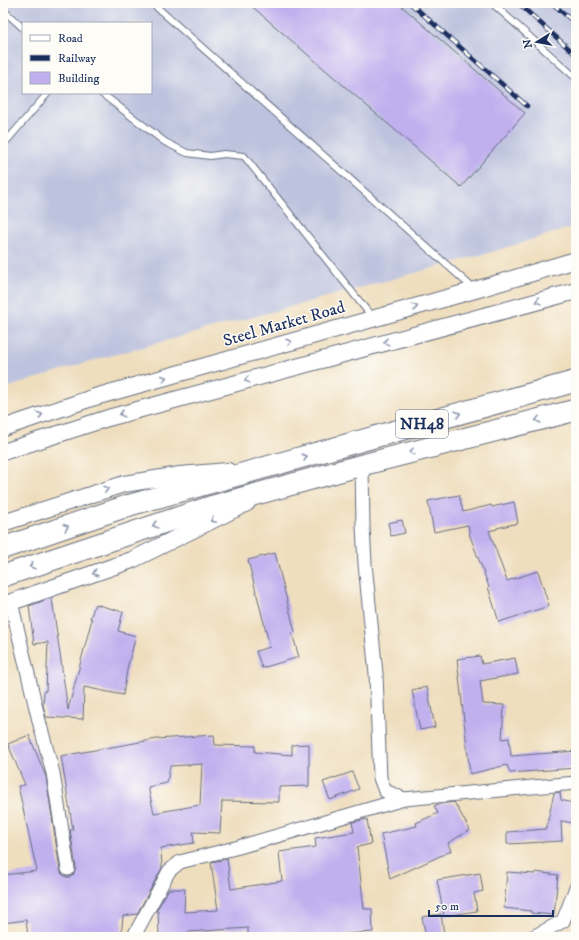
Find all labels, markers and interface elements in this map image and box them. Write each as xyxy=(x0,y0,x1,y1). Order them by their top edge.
legend xyxy=(22,22,152,94)
north arrow xyxy=(517,22,557,62)
text: Road xyxy=(58,31,83,46)
text: N xyxy=(520,38,536,49)
text: Railway xyxy=(58,51,96,66)
text: Building xyxy=(58,71,99,86)
street label: Steel Market Road xyxy=(220,296,348,352)
one-way arrow xyxy=(535,296,542,305)
one-way arrow xyxy=(411,303,418,312)
one-way arrow xyxy=(383,338,389,346)
one-way arrow xyxy=(286,339,293,347)
one-way arrow xyxy=(161,374,168,382)
one-way arrow xyxy=(244,375,251,384)
one-way arrow xyxy=(118,410,125,418)
road number: NH48 xyxy=(396,410,448,438)
one-way arrow xyxy=(454,410,461,419)
one-way arrow xyxy=(36,412,43,420)
one-way arrow xyxy=(535,415,542,424)
one-way arrow xyxy=(409,447,416,456)
one-way arrow xyxy=(302,453,309,462)
one-way arrow xyxy=(103,485,110,494)
one-way arrow xyxy=(210,515,218,523)
one-way arrow xyxy=(152,520,159,529)
one-way arrow xyxy=(63,523,70,532)
one-way arrow xyxy=(29,562,36,570)
one-way arrow xyxy=(91,568,98,577)
scale bar xyxy=(429,892,553,918)
text: 50 m xyxy=(435,899,459,914)

